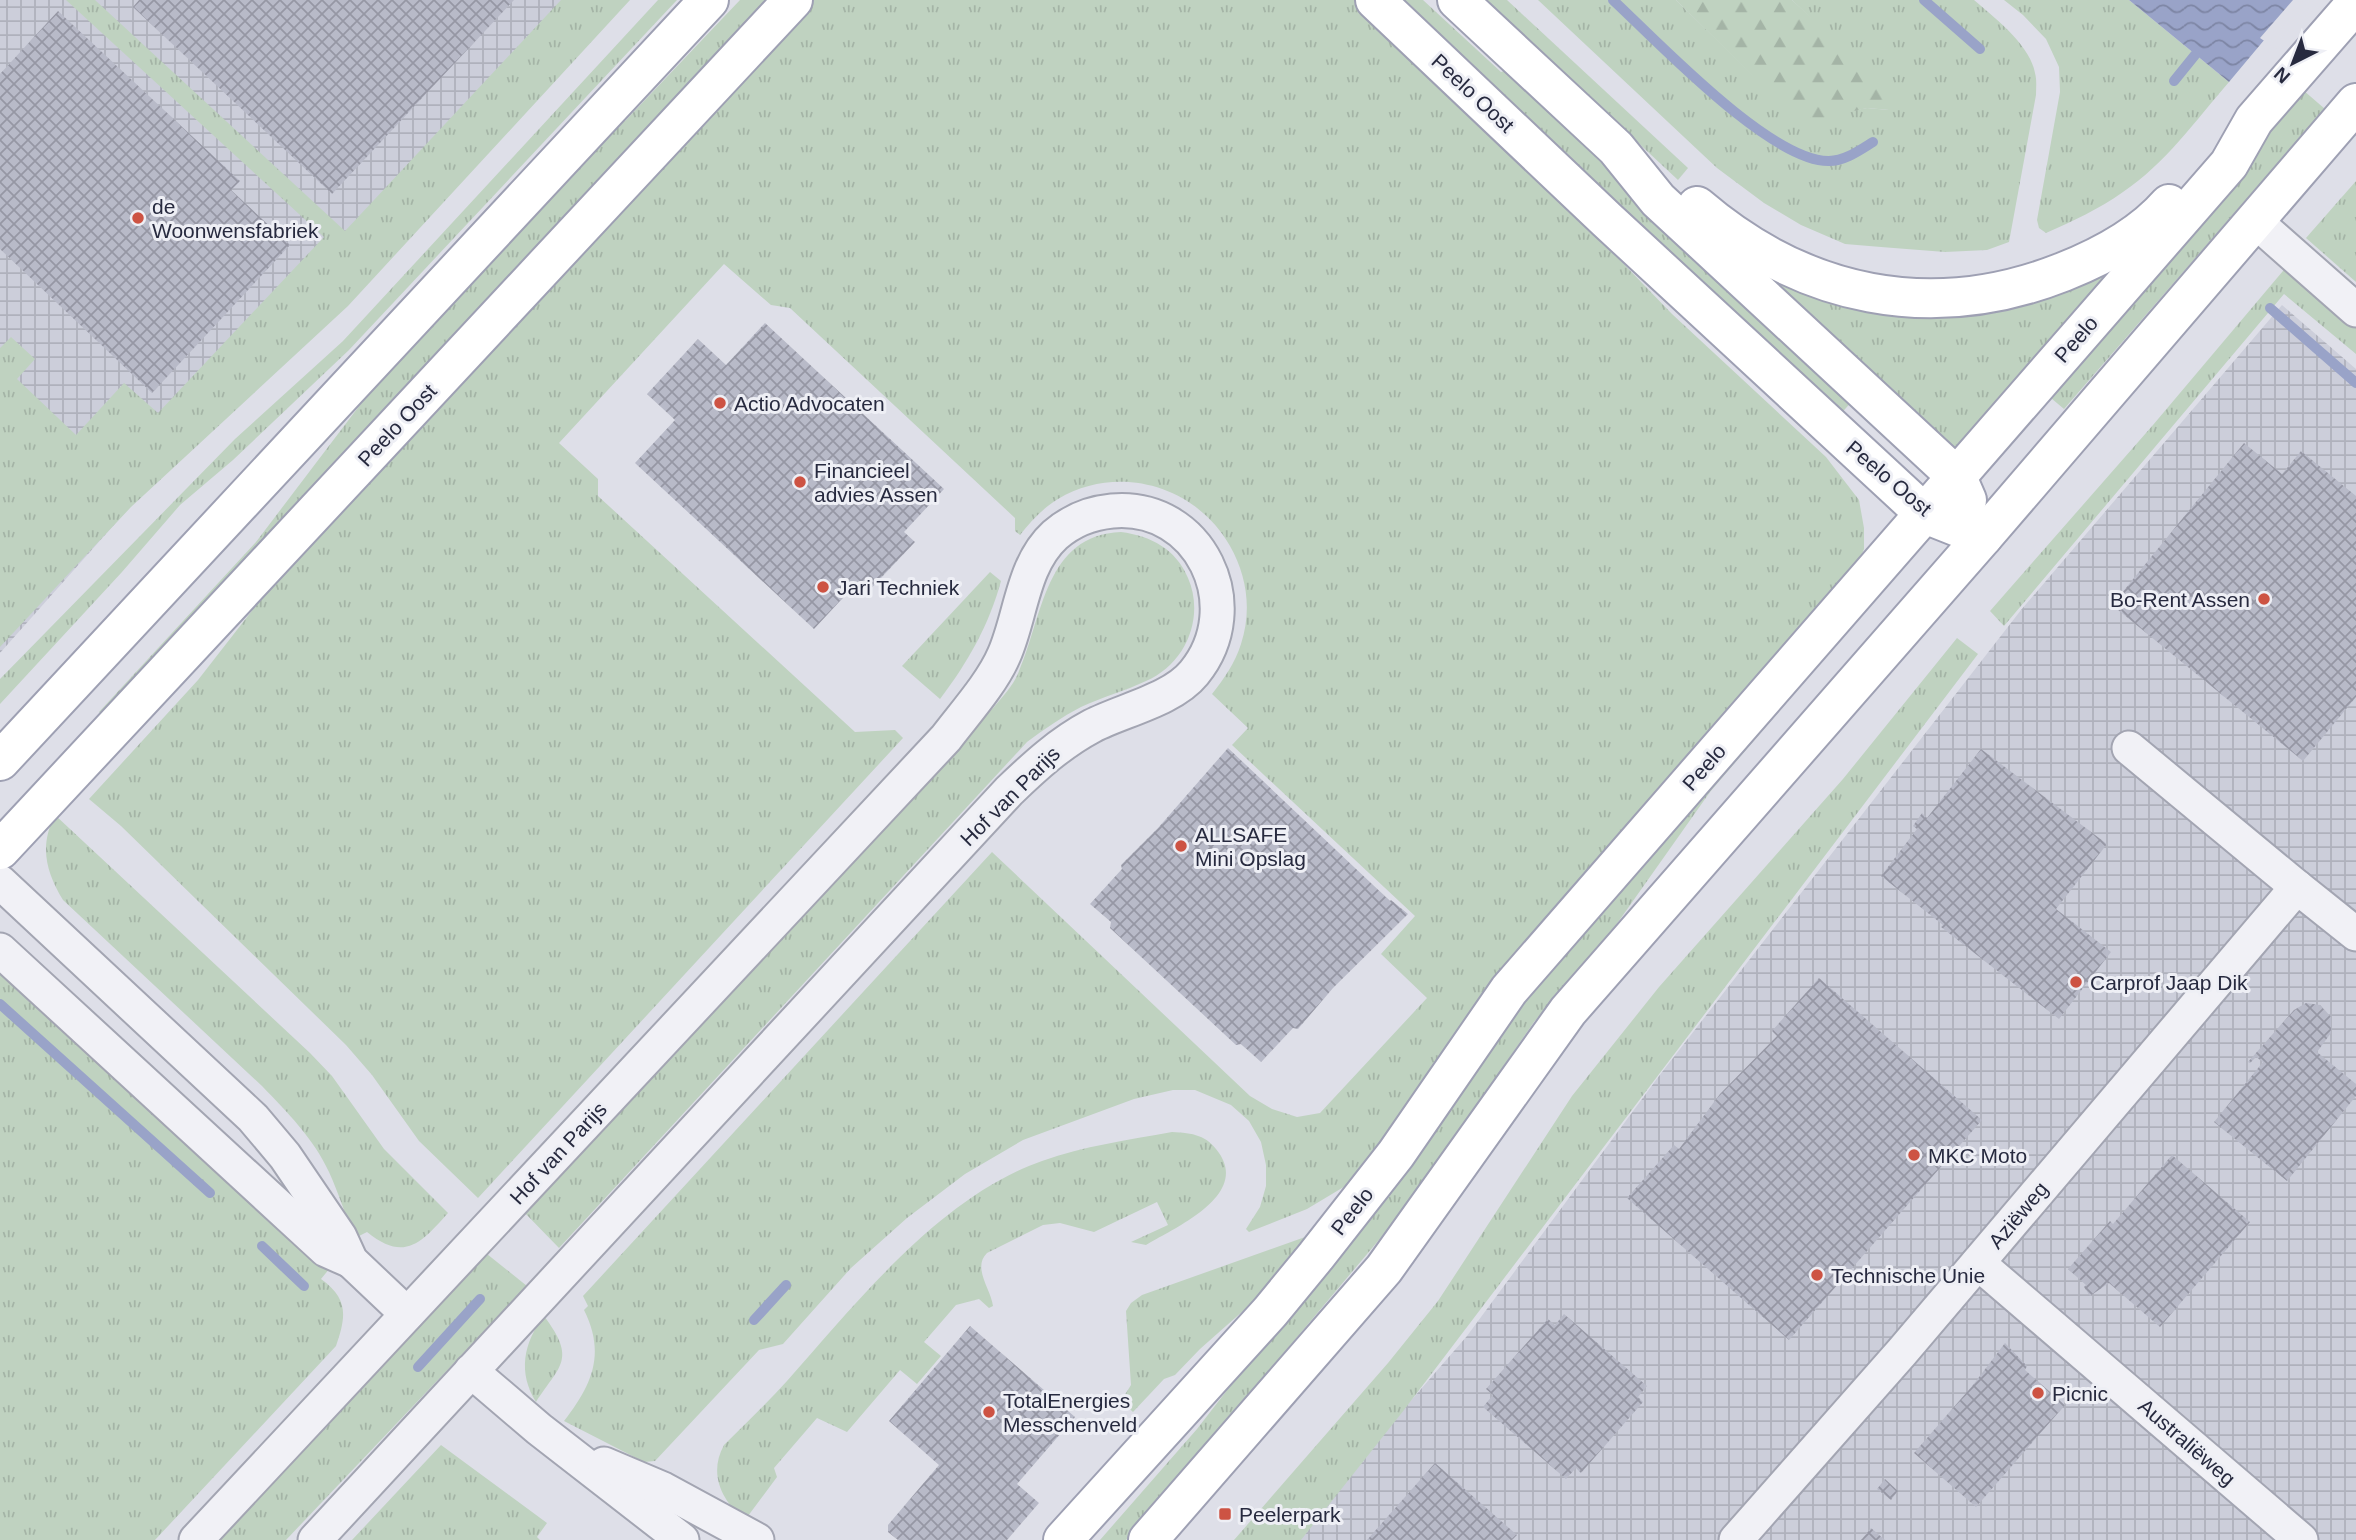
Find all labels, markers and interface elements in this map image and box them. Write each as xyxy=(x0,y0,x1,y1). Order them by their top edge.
north arrow xyxy=(2258,28,2328,98)
street label: Peelo Oost xyxy=(1427,49,1519,137)
text: N xyxy=(2270,63,2294,88)
place label: de Woonwensfabriek xyxy=(152,195,319,242)
marker: de Woonwensfabriek xyxy=(130,210,146,226)
street label: Peelo xyxy=(2050,311,2102,367)
street label: Peelo Oost xyxy=(353,379,441,471)
place label: Actio Advocaten xyxy=(734,392,885,415)
marker: Actio Advocaten xyxy=(712,395,728,411)
street label: Peelo Oost xyxy=(1842,436,1936,520)
place label: Financieel advies Assen xyxy=(814,459,938,506)
marker: Financieel advies Assen xyxy=(792,474,808,490)
place label: Jari Techniek xyxy=(837,576,960,599)
marker: Jari Techniek xyxy=(815,579,831,595)
place label: Bo-Rent Assen xyxy=(2110,588,2250,611)
marker: Bo-Rent Assen xyxy=(2256,591,2272,607)
street label: Peelo xyxy=(1678,739,1730,795)
street label: Hof van Parijs xyxy=(956,742,1064,850)
place label: ALLSAFE Mini Opslag xyxy=(1195,823,1306,870)
marker: ALLSAFE Mini Opslag xyxy=(1173,838,1189,854)
place label: Carprof Jaap Dik xyxy=(2090,971,2248,994)
marker: Carprof Jaap Dik xyxy=(2068,974,2084,990)
street label: Hof van Parijs xyxy=(505,1097,611,1209)
place label: MKC Moto xyxy=(1928,1144,2027,1167)
marker: MKC Moto xyxy=(1906,1147,1922,1163)
street label: Aziëweg xyxy=(1984,1177,2052,1253)
street label: Peelo xyxy=(1326,1183,1378,1239)
place label: Technische Unie xyxy=(1831,1264,1985,1287)
marker: Technische Unie xyxy=(1809,1267,1825,1283)
place label: Picnic xyxy=(2052,1382,2108,1405)
marker: Picnic xyxy=(2030,1385,2046,1401)
place label: TotalEnergies Messchenveld xyxy=(1003,1389,1137,1436)
street label: Australiëweg xyxy=(2134,1394,2240,1490)
marker: TotalEnergies Messchenveld xyxy=(981,1404,997,1420)
place label: Peelerpark xyxy=(1239,1503,1341,1526)
marker: Peelerpark xyxy=(1217,1506,1233,1522)

